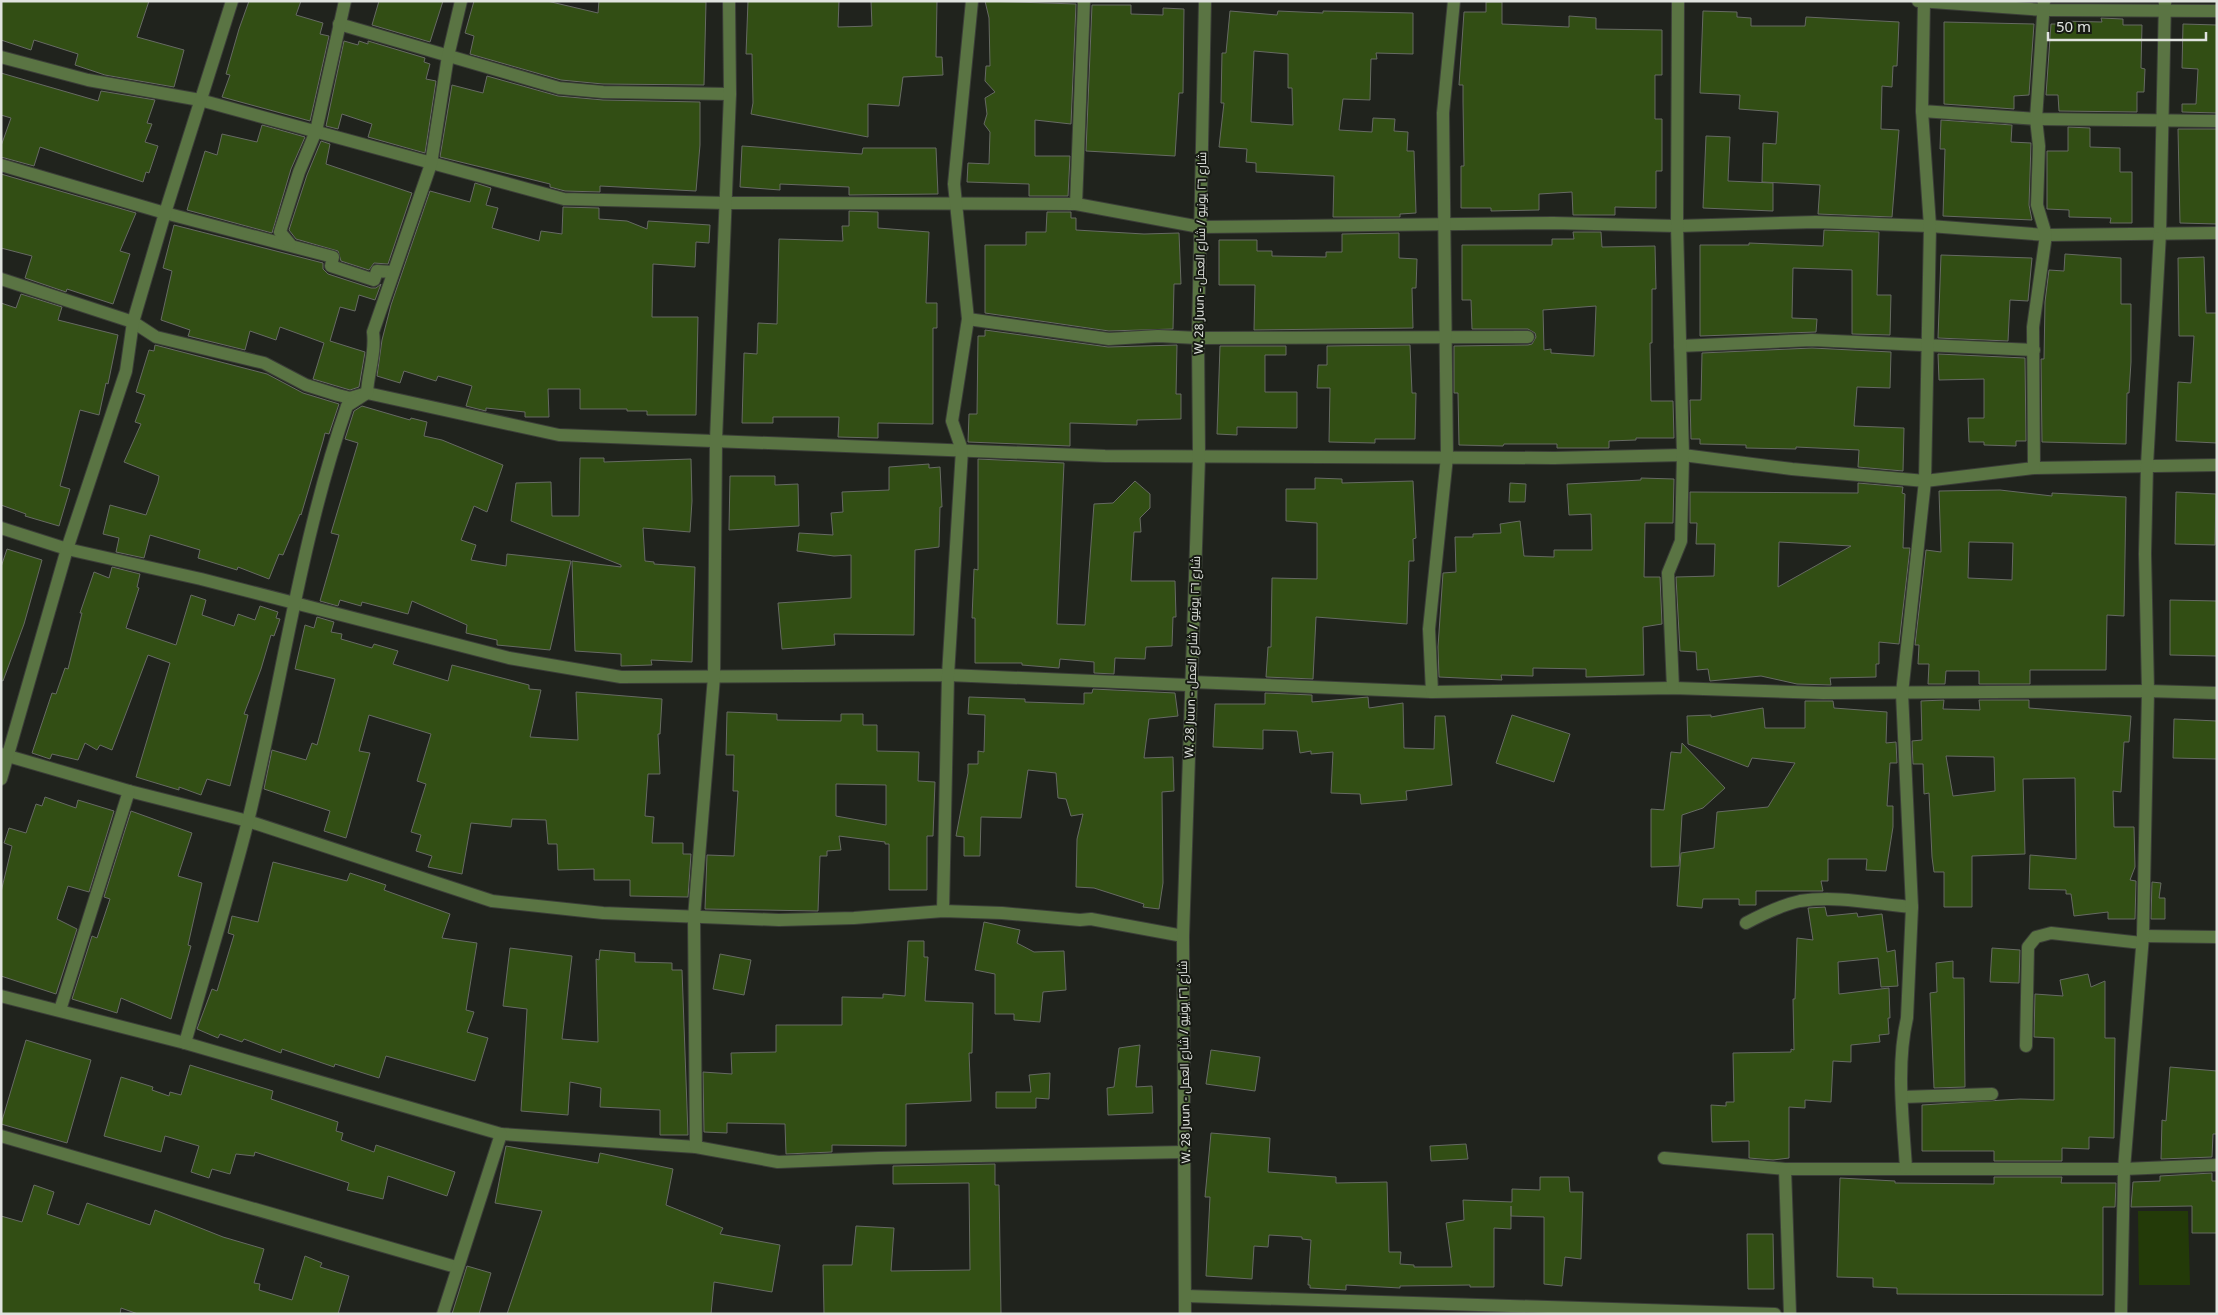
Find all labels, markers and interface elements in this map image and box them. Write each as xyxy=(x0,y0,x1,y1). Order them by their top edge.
scale bar xyxy=(2048,10,2206,42)
text: 50 m xyxy=(2056,16,2091,36)
street label: W. 28 Juun - شارع ٢٦ يونيو / شارع العمل xyxy=(1190,152,1210,354)
street label: W. 28 Juun - شارع ٢٦ يونيو / شارع العمل xyxy=(1180,555,1204,758)
street label: W. 28 Juun - شارع ٢٦ يونيو / شارع العمل xyxy=(1174,961,1194,1163)

